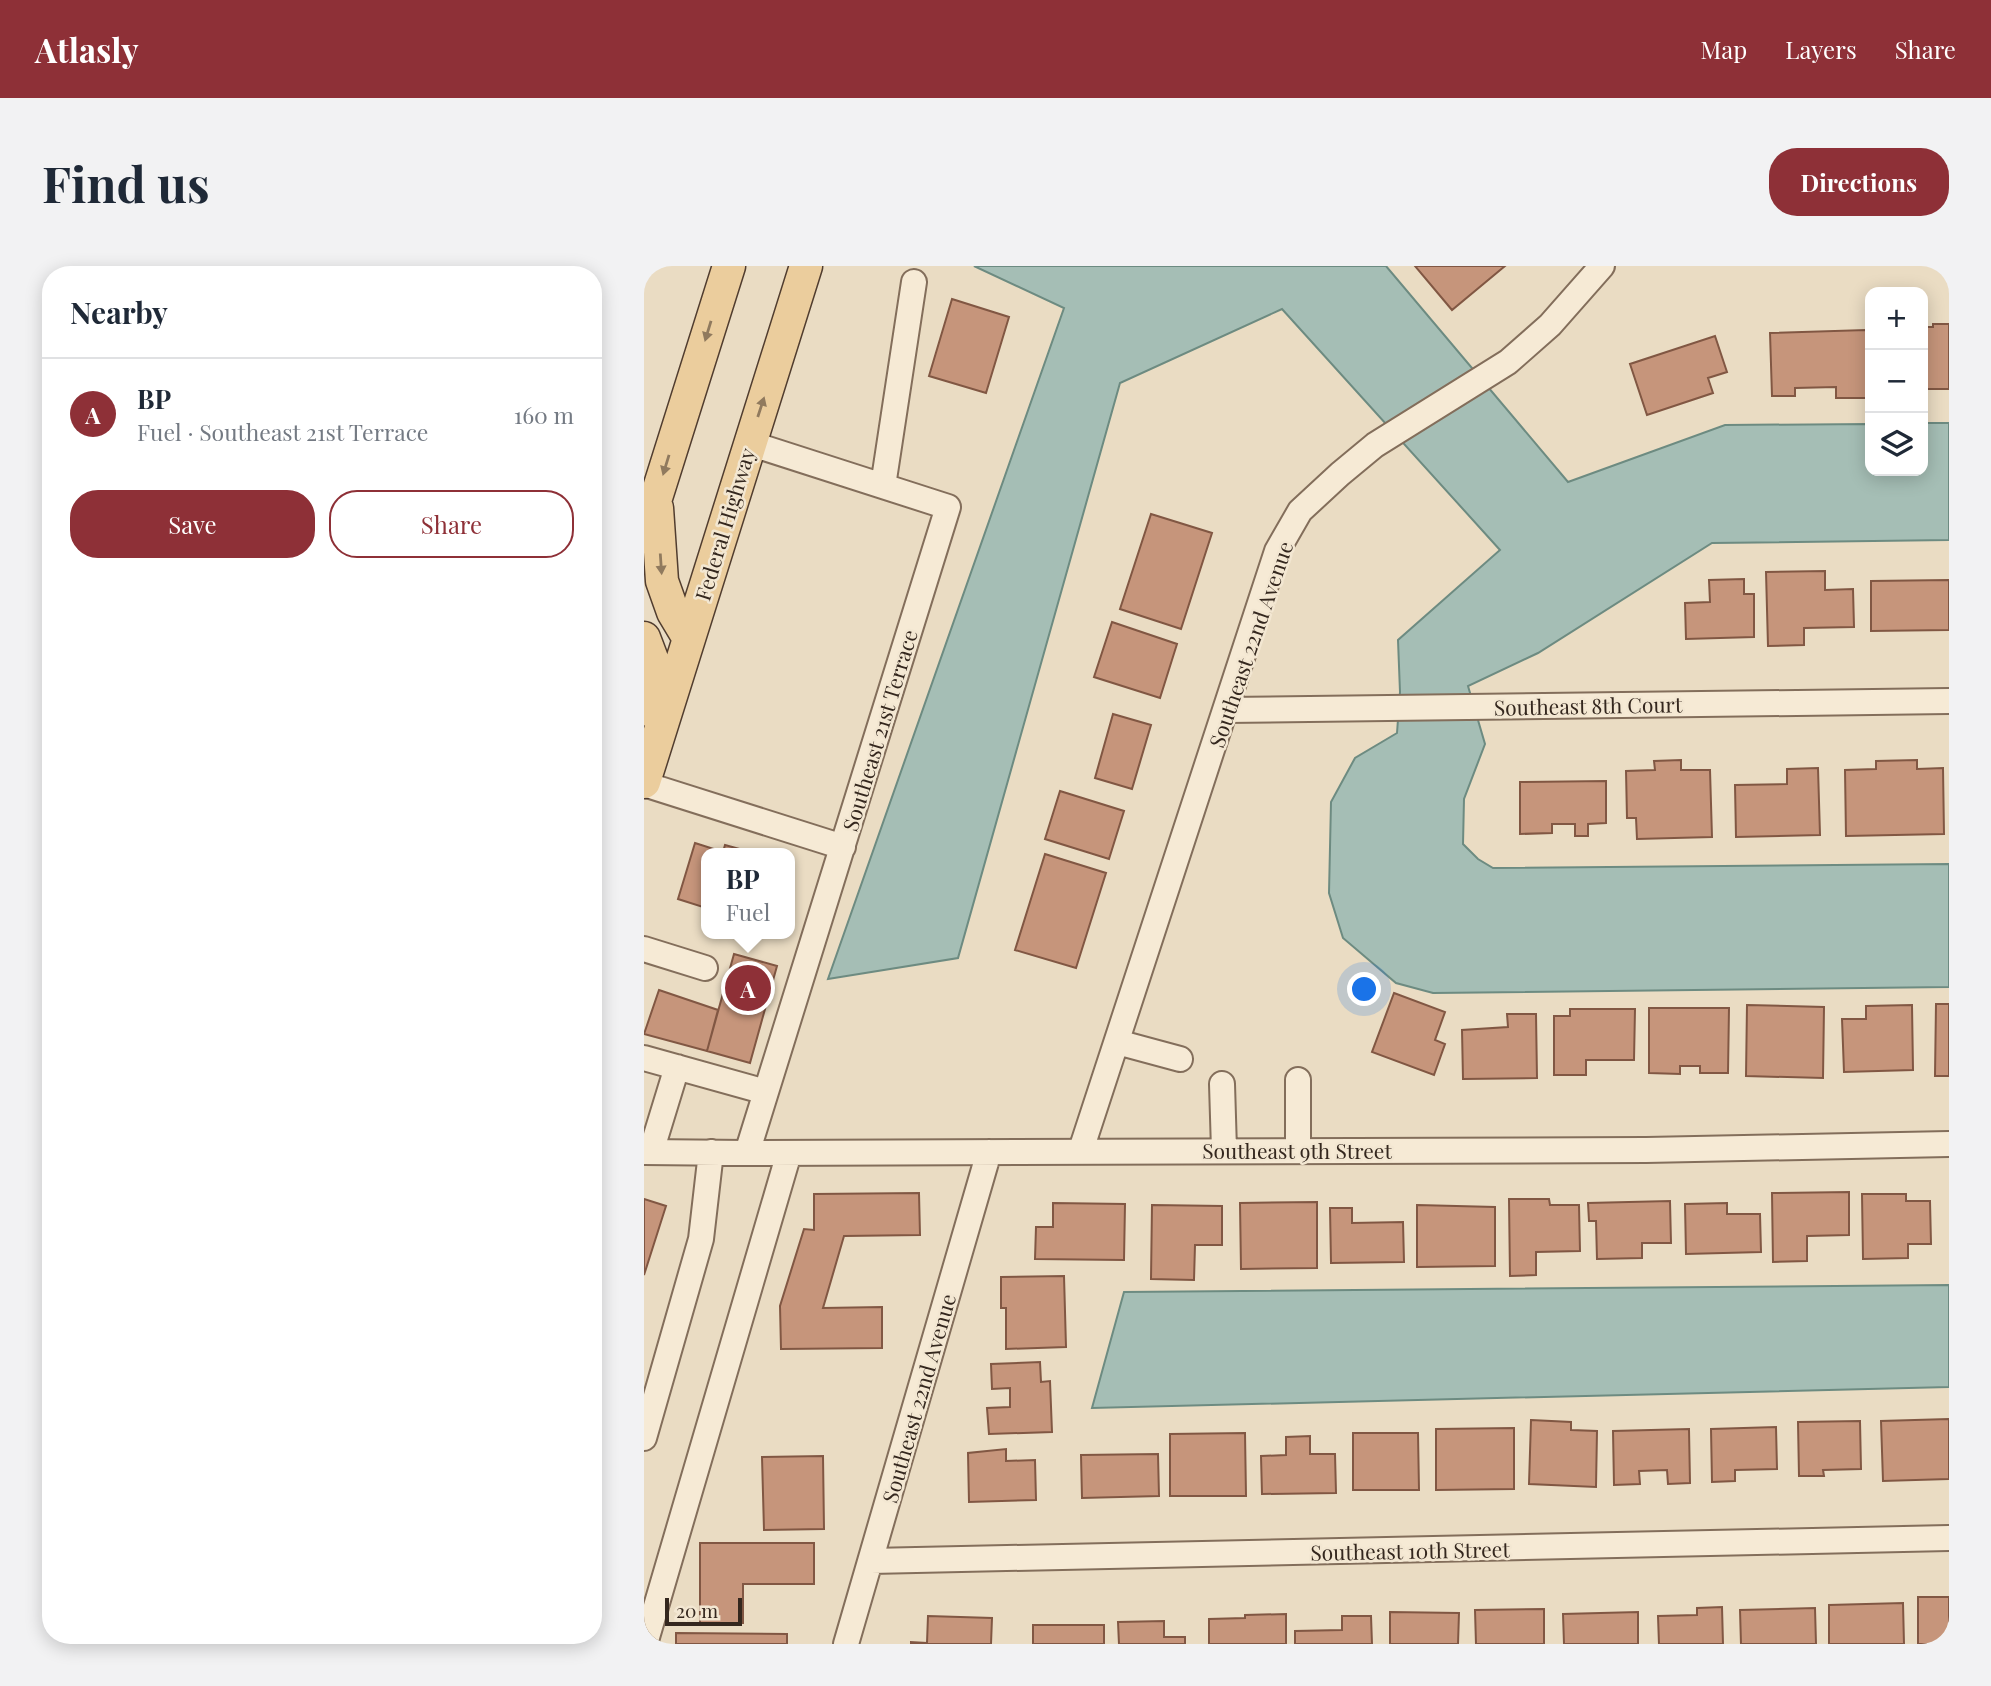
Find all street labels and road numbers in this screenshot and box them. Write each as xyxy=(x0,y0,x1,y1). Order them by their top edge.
street label: Federal Highway xyxy=(687,444,761,604)
street label: Southeast 22nd Avenue xyxy=(1202,537,1298,751)
street label: Southeast 21st Terrace xyxy=(835,626,923,834)
street label: Southeast 8th Court xyxy=(1494,689,1683,721)
street label: Southeast 9th Street xyxy=(1202,1136,1392,1164)
street label: Southeast 22nd Avenue xyxy=(875,1290,961,1506)
street label: Southeast 10th Street xyxy=(1310,1534,1510,1566)

